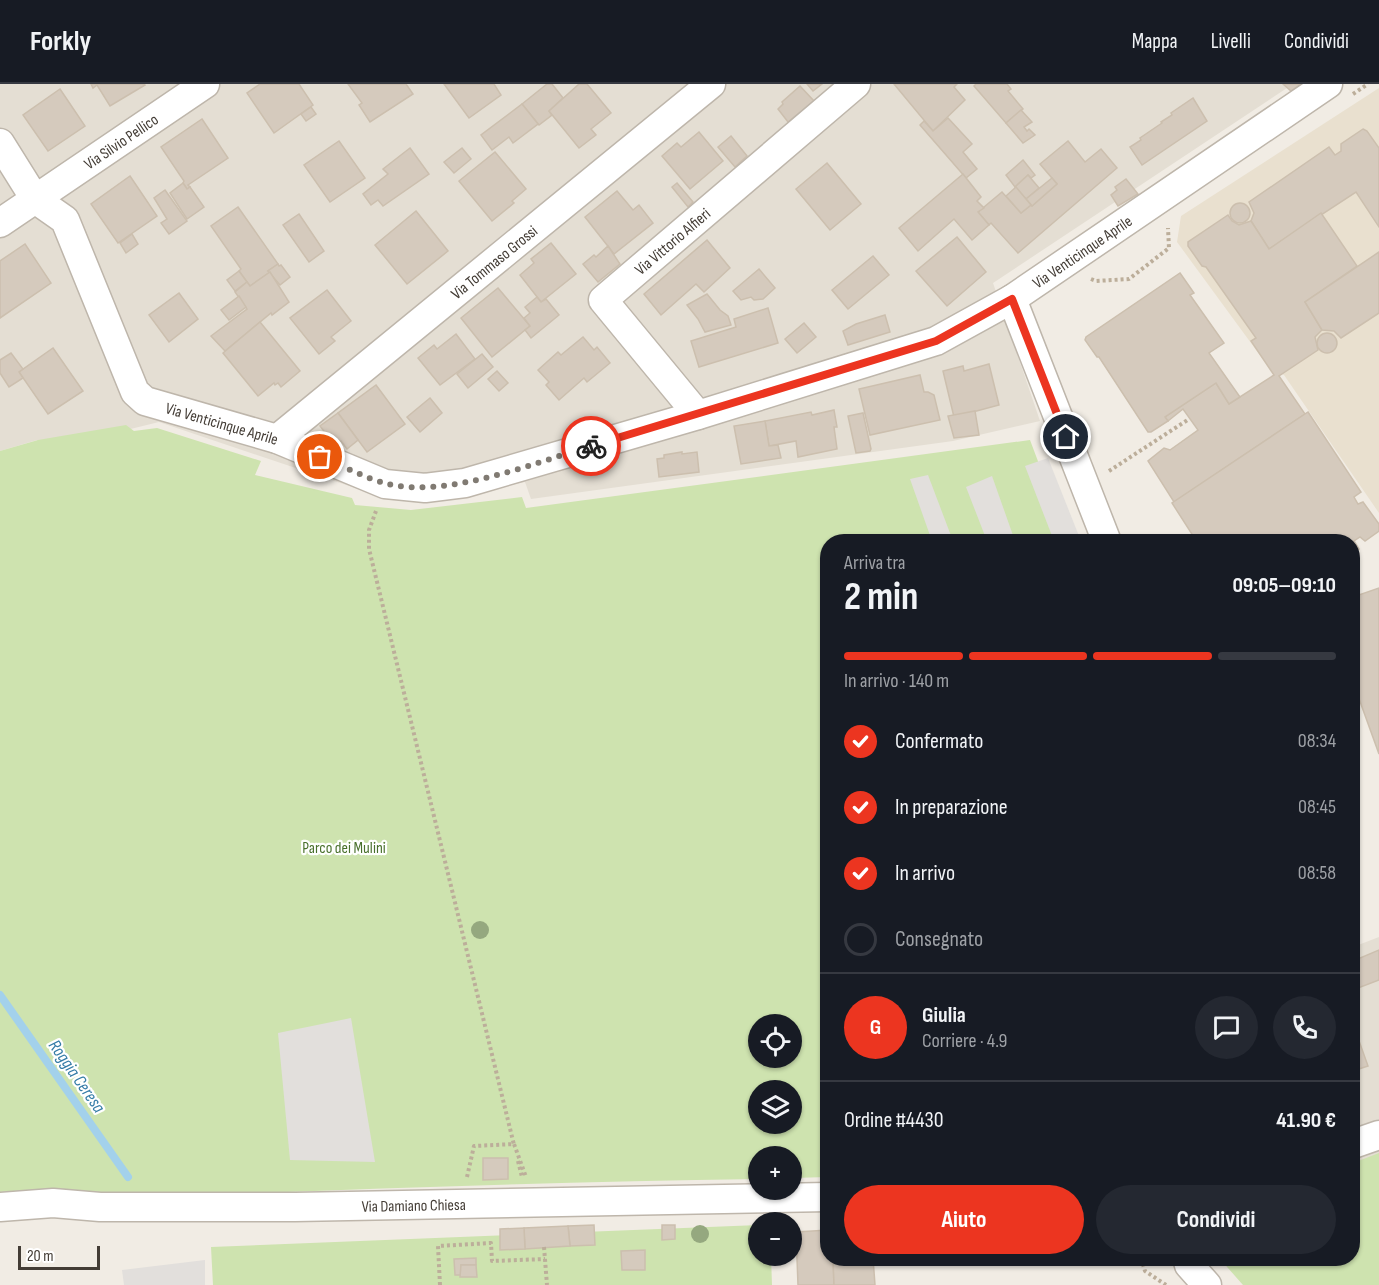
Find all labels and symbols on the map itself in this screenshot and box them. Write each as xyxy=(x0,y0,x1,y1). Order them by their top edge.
street label: Via Silvio Pellico xyxy=(81,110,162,174)
street label: Via Vittorio Alfieri xyxy=(631,205,715,280)
street label: Via Venticinque Aprile xyxy=(1029,212,1136,293)
street label: Via Tommaso Grossi xyxy=(448,222,542,304)
street label: Via Venticinque Aprile xyxy=(163,399,280,450)
pin xyxy=(1040,411,1091,462)
courier xyxy=(561,416,621,476)
pin xyxy=(294,431,345,482)
park label: Parco dei Mulini xyxy=(302,839,386,858)
water label: Roggia Ceresa xyxy=(44,1036,110,1117)
street label: Via Damiano Chiesa xyxy=(361,1196,466,1217)
scale bar xyxy=(18,1243,100,1270)

